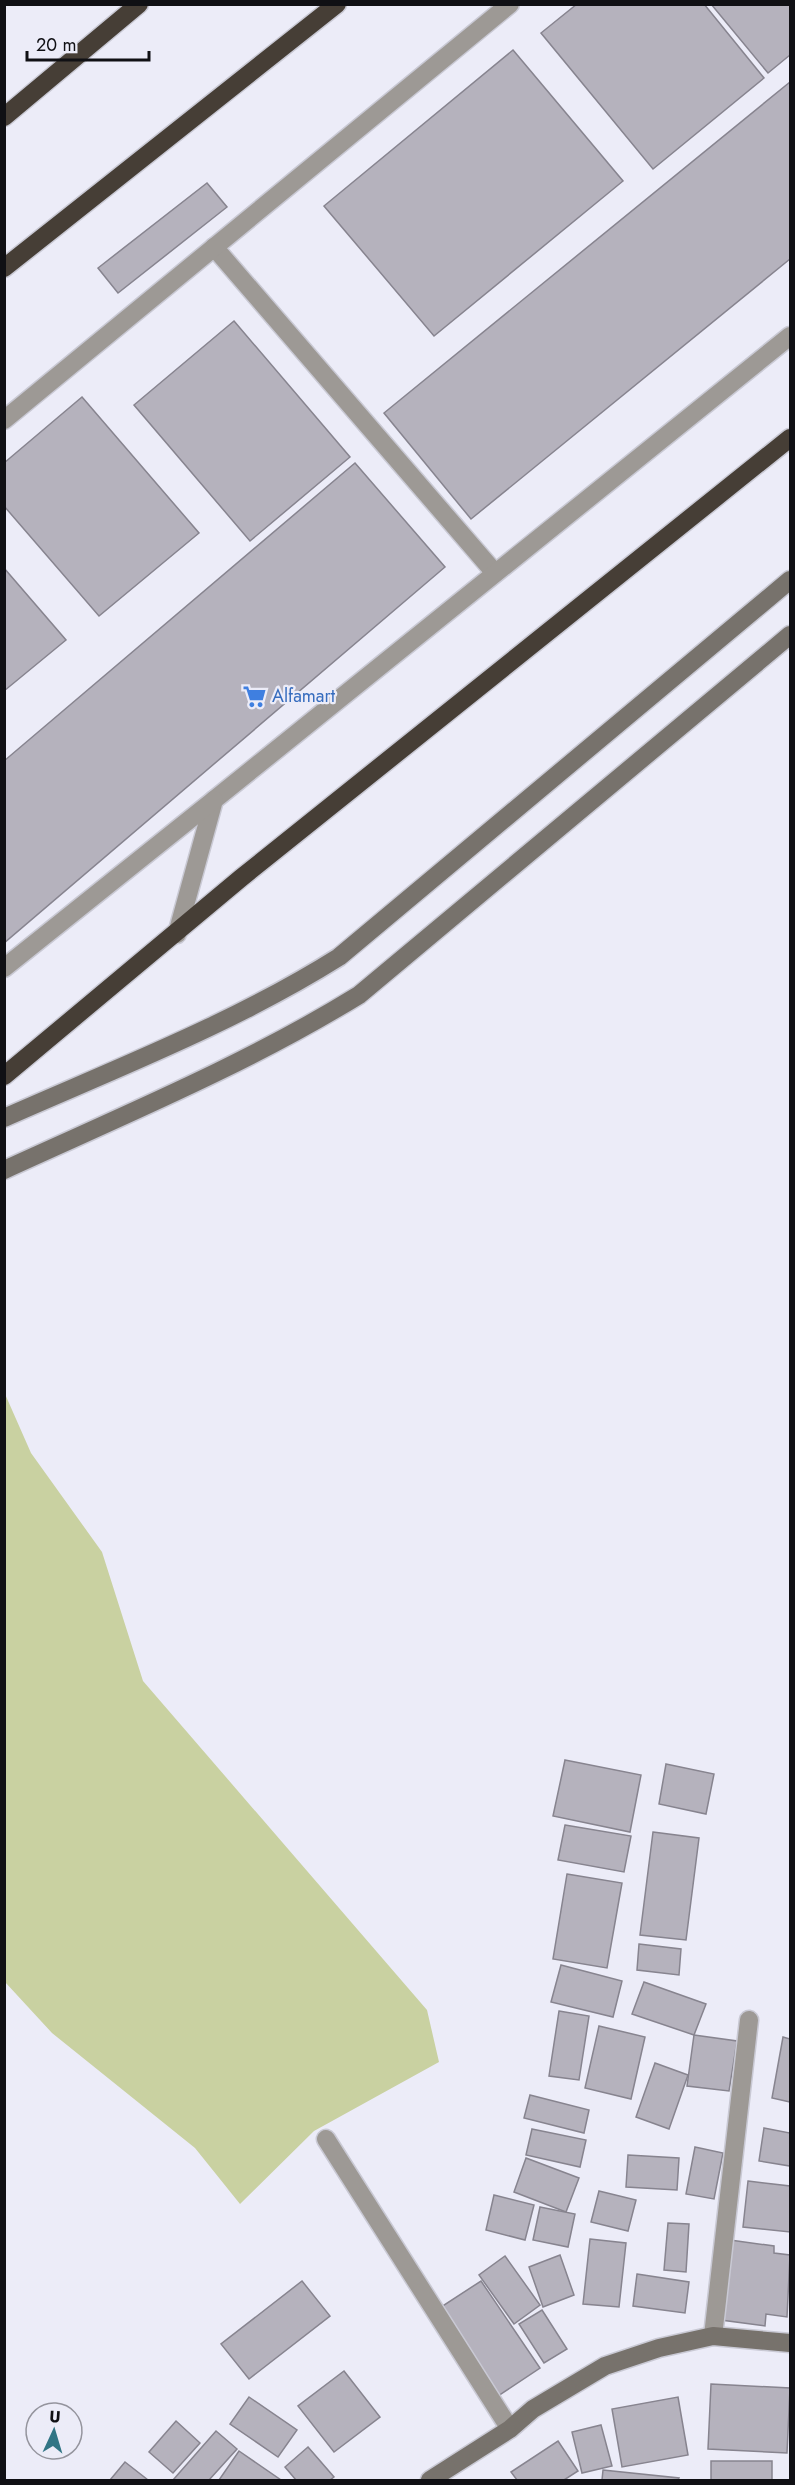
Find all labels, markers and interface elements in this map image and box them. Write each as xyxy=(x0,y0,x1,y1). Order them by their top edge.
scale bar xyxy=(27,24,148,62)
text: 20 m xyxy=(36,32,76,58)
supermarket icon: Alfamart xyxy=(241,683,267,709)
place label: Alfamart xyxy=(272,683,336,709)
north arrow xyxy=(24,2401,84,2461)
text: U xyxy=(49,2405,61,2428)

